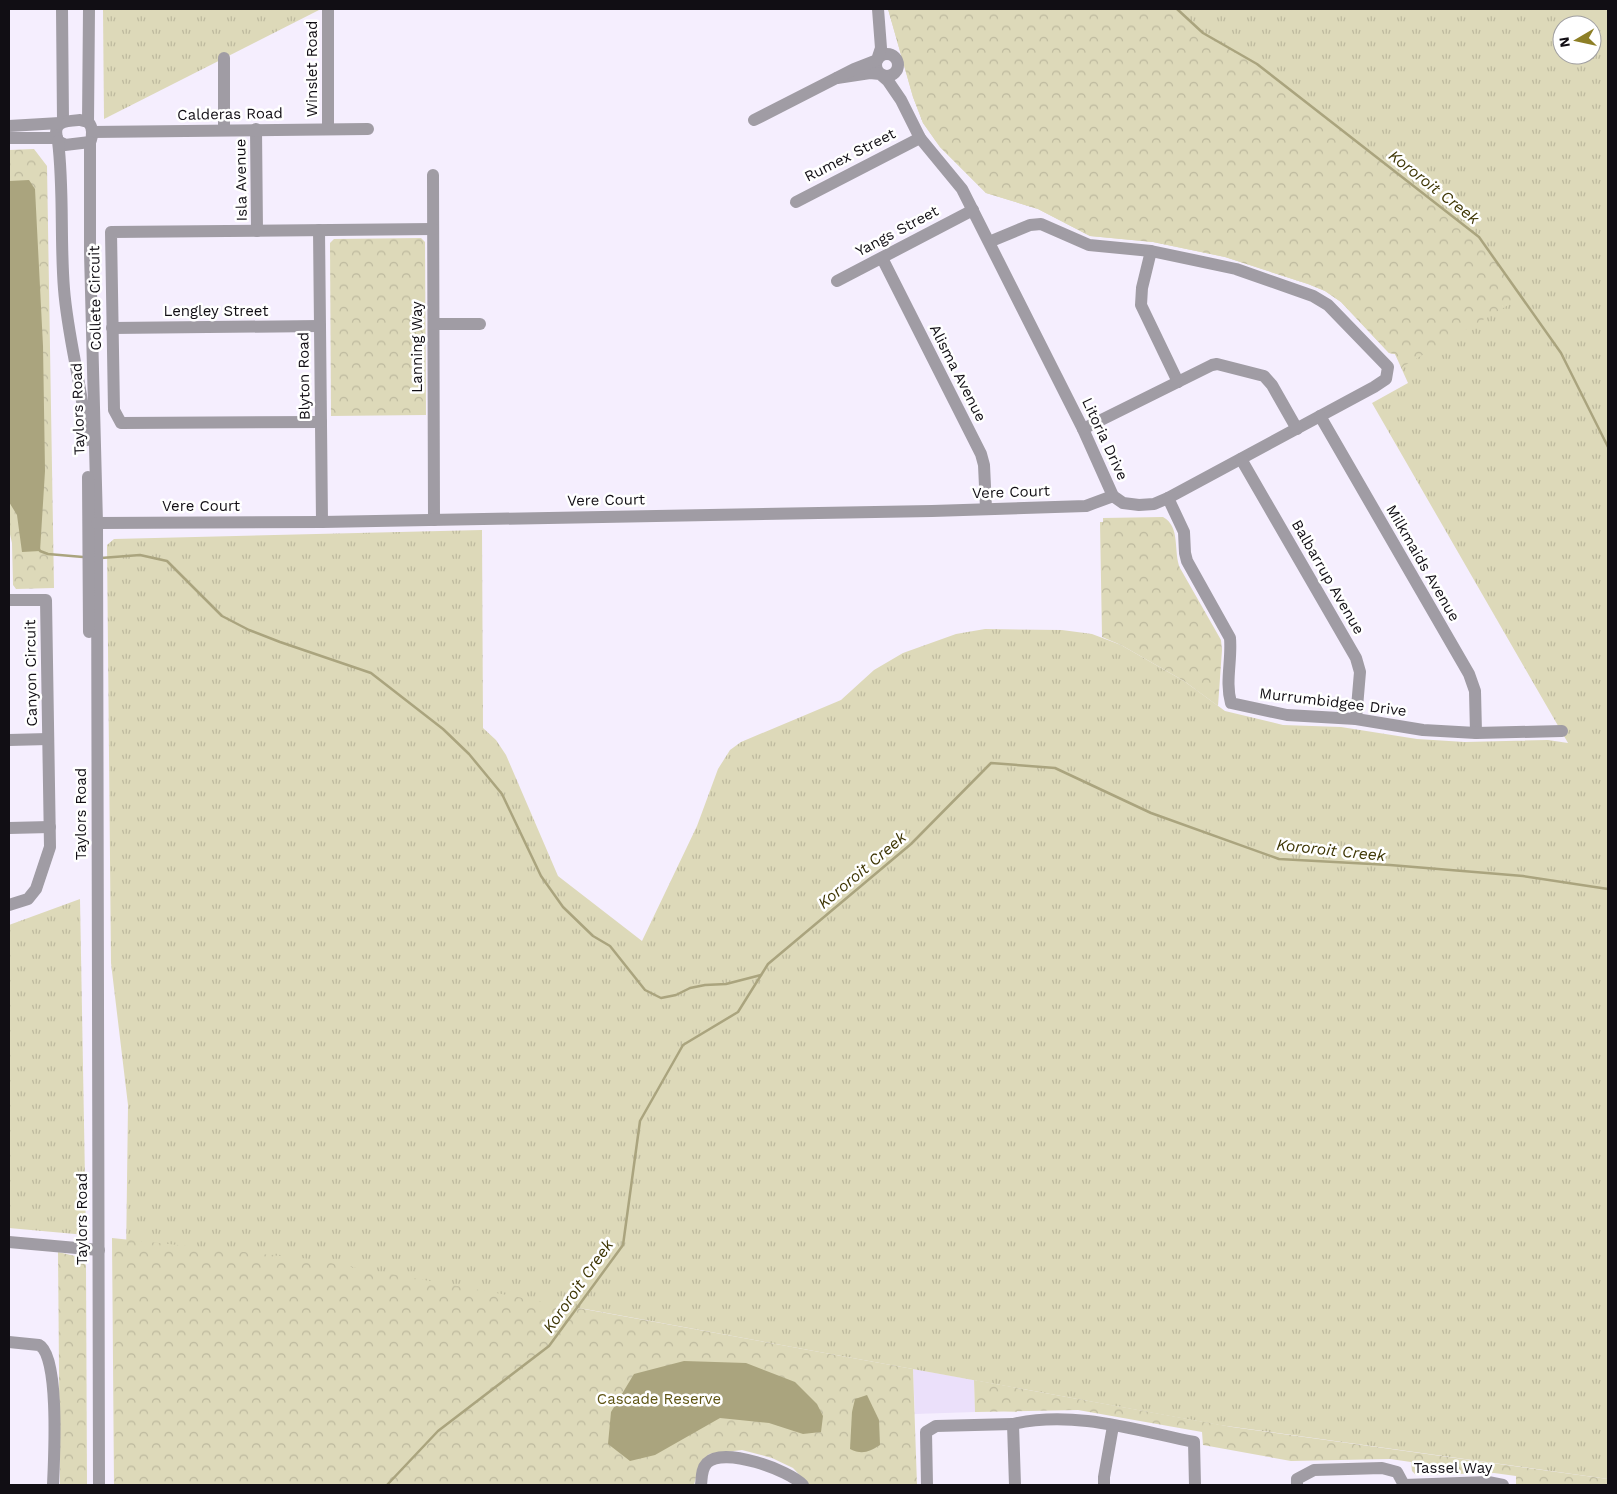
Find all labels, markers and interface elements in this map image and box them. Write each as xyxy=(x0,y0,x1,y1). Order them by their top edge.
north arrow xyxy=(1552,15,1602,65)
street label: Winslet Road xyxy=(303,21,321,117)
text: N xyxy=(1555,36,1573,48)
street label: Calderas Road xyxy=(177,104,283,124)
street label: Rumex Street xyxy=(801,124,899,186)
street label: Isla Avenue xyxy=(231,139,251,221)
water label: Kororoit Creek xyxy=(1385,146,1484,229)
street label: Yangs Street xyxy=(853,201,942,260)
street label: Collete Circuit xyxy=(85,245,105,351)
street label: Lanning Way xyxy=(408,301,426,393)
street label: Lengley Street xyxy=(163,302,269,320)
street label: Alisma Avenue xyxy=(926,322,990,424)
street label: Blyton Road xyxy=(294,332,314,420)
street label: Taylors Road xyxy=(67,363,89,455)
street label: Litoria Drive xyxy=(1078,395,1132,483)
street label: Vere Court xyxy=(972,482,1051,502)
street label: Vere Court xyxy=(567,490,646,510)
street label: Vere Court xyxy=(162,497,241,515)
street label: Milkmaids Avenue xyxy=(1382,502,1464,624)
street label: Balbarrup Avenue xyxy=(1288,517,1368,637)
street label: Canyon Circuit xyxy=(21,619,41,727)
street label: Murrumbidgee Drive xyxy=(1258,684,1408,720)
street label: Taylors Road xyxy=(72,768,90,860)
water label: Kororoit Creek xyxy=(814,827,911,913)
water label: Kororoit Creek xyxy=(1276,835,1388,865)
street label: Taylors Road xyxy=(73,1173,91,1265)
water label: Kororoit Creek xyxy=(539,1235,618,1336)
park label: Cascade Reserve xyxy=(597,1390,721,1408)
street label: Tassel Way xyxy=(1414,1459,1493,1477)

